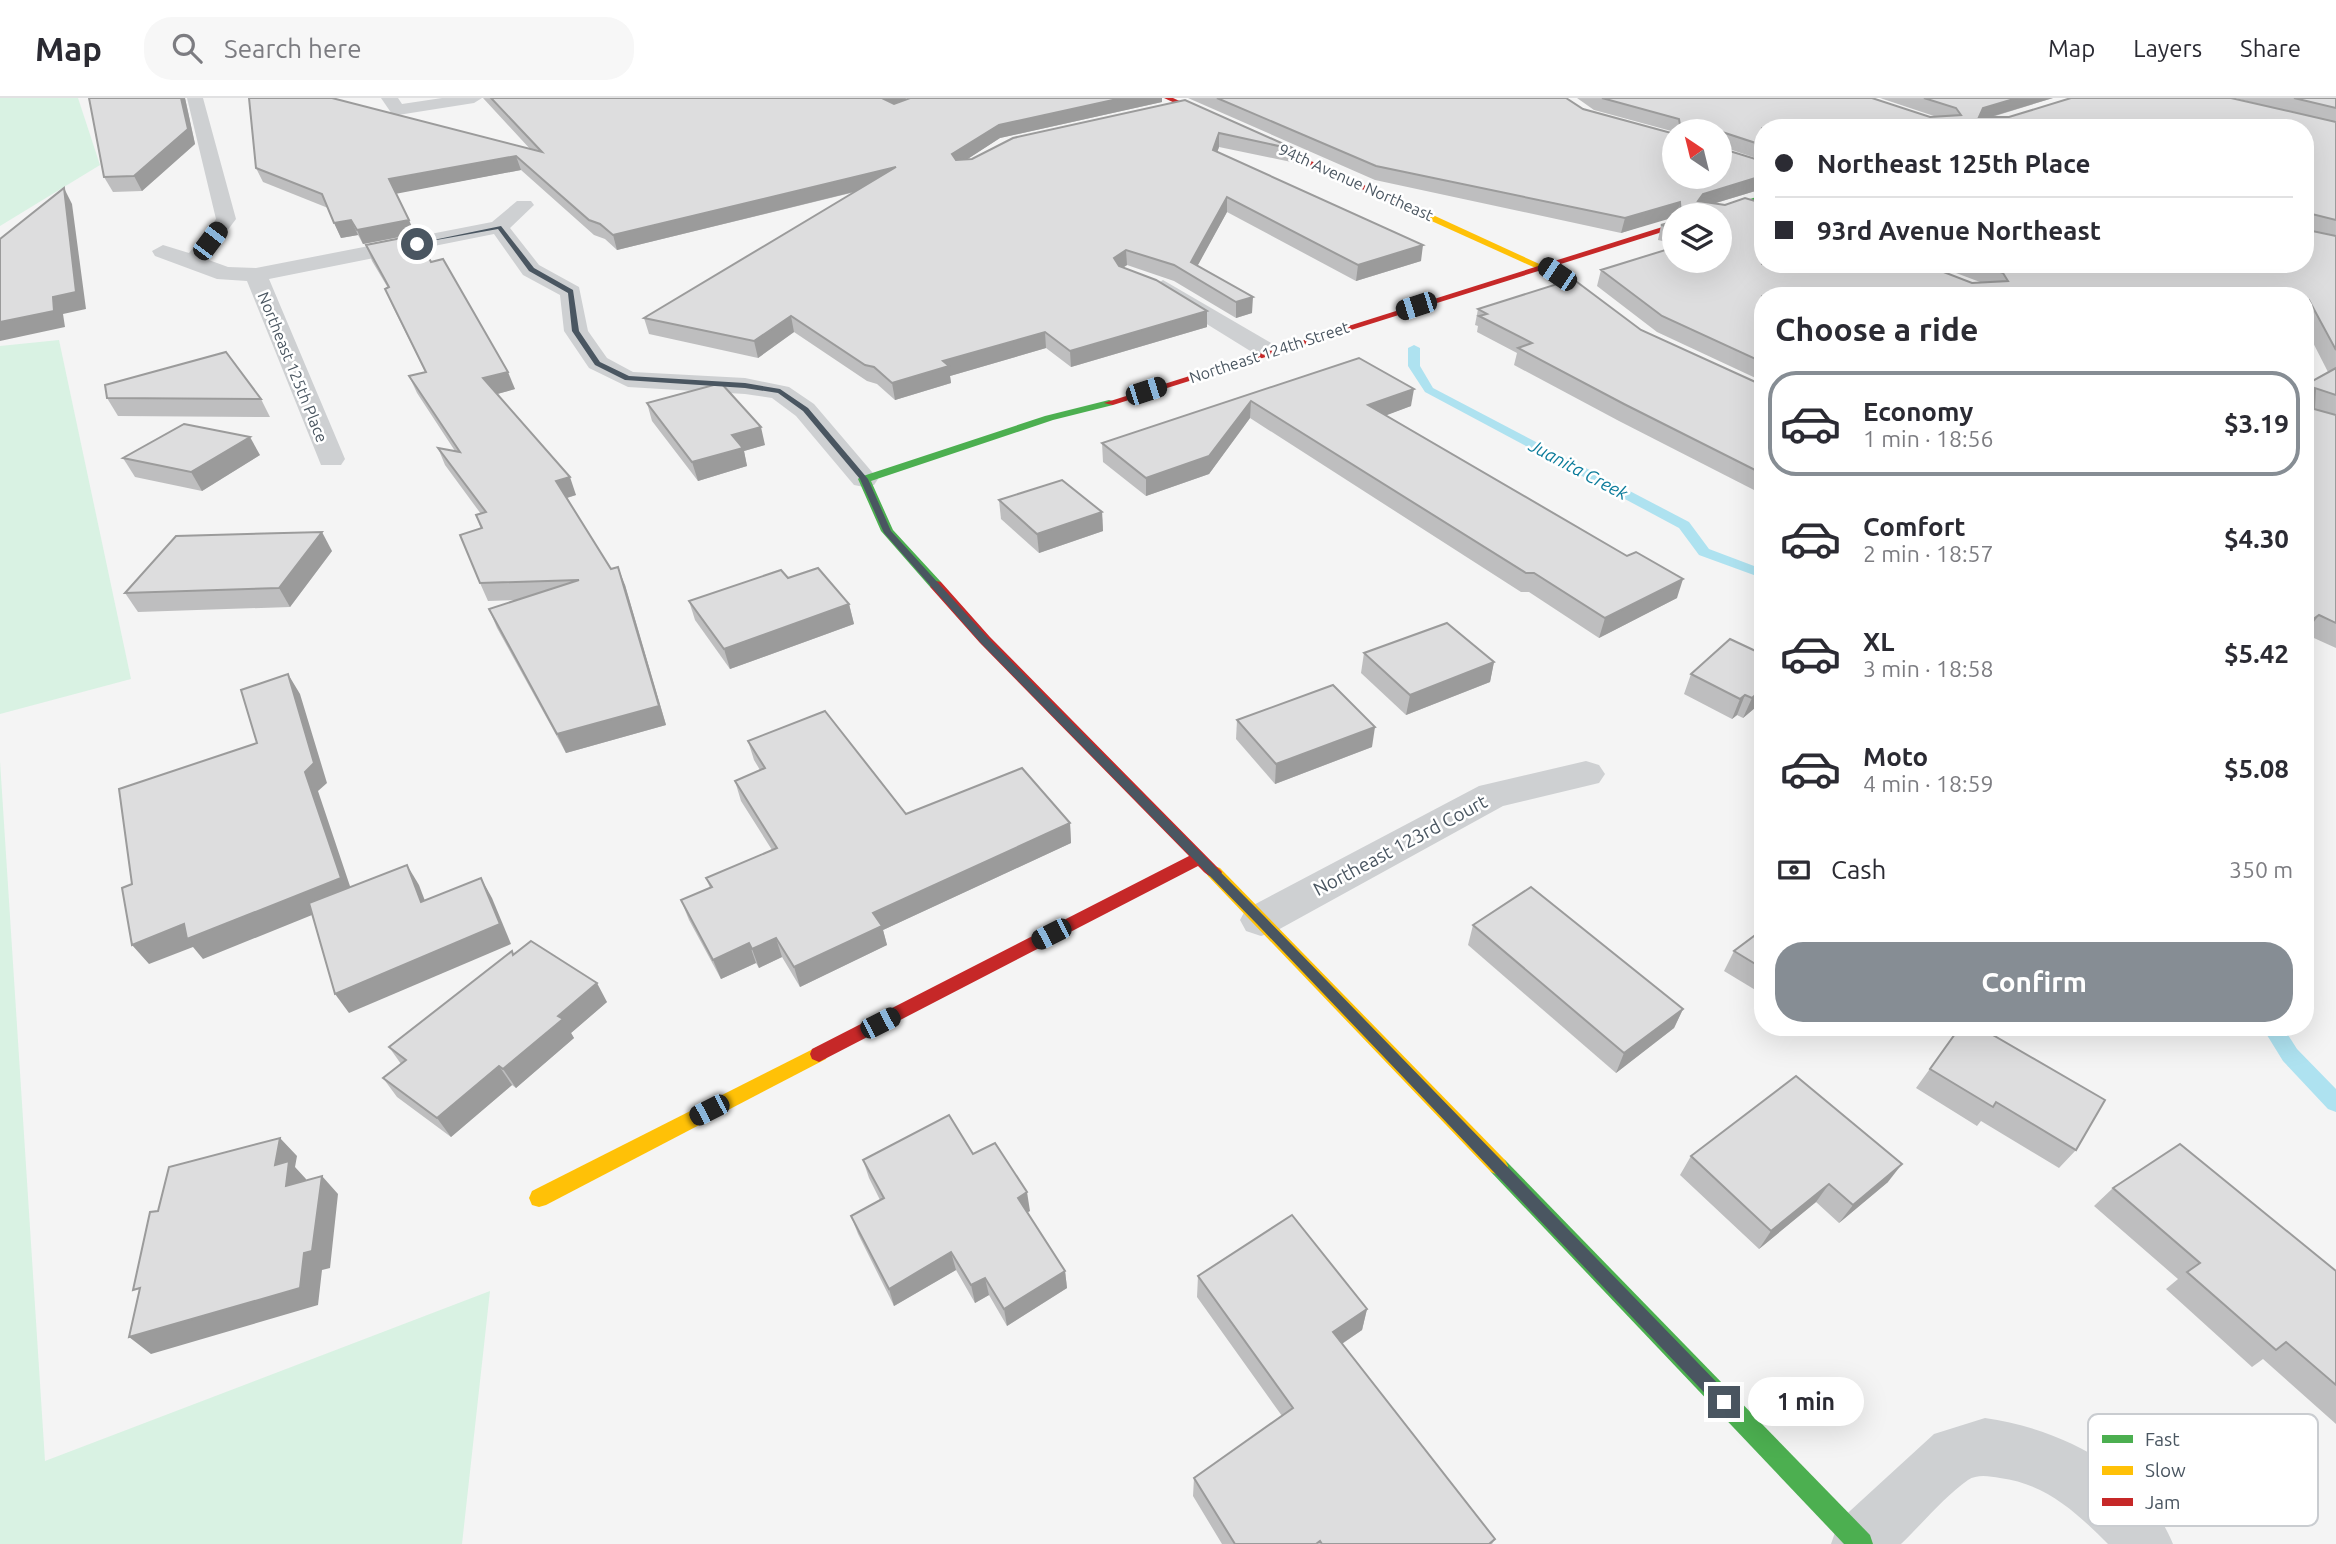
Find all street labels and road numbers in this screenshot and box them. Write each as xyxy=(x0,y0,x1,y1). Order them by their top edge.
street label: 94th Avenue Northeast xyxy=(1276,140,1437,225)
street label: Northeast 125th Place xyxy=(255,289,331,445)
street label: Northeast 124th Street xyxy=(1187,317,1352,386)
street label: Northeast 123rd Court xyxy=(1309,790,1491,900)

